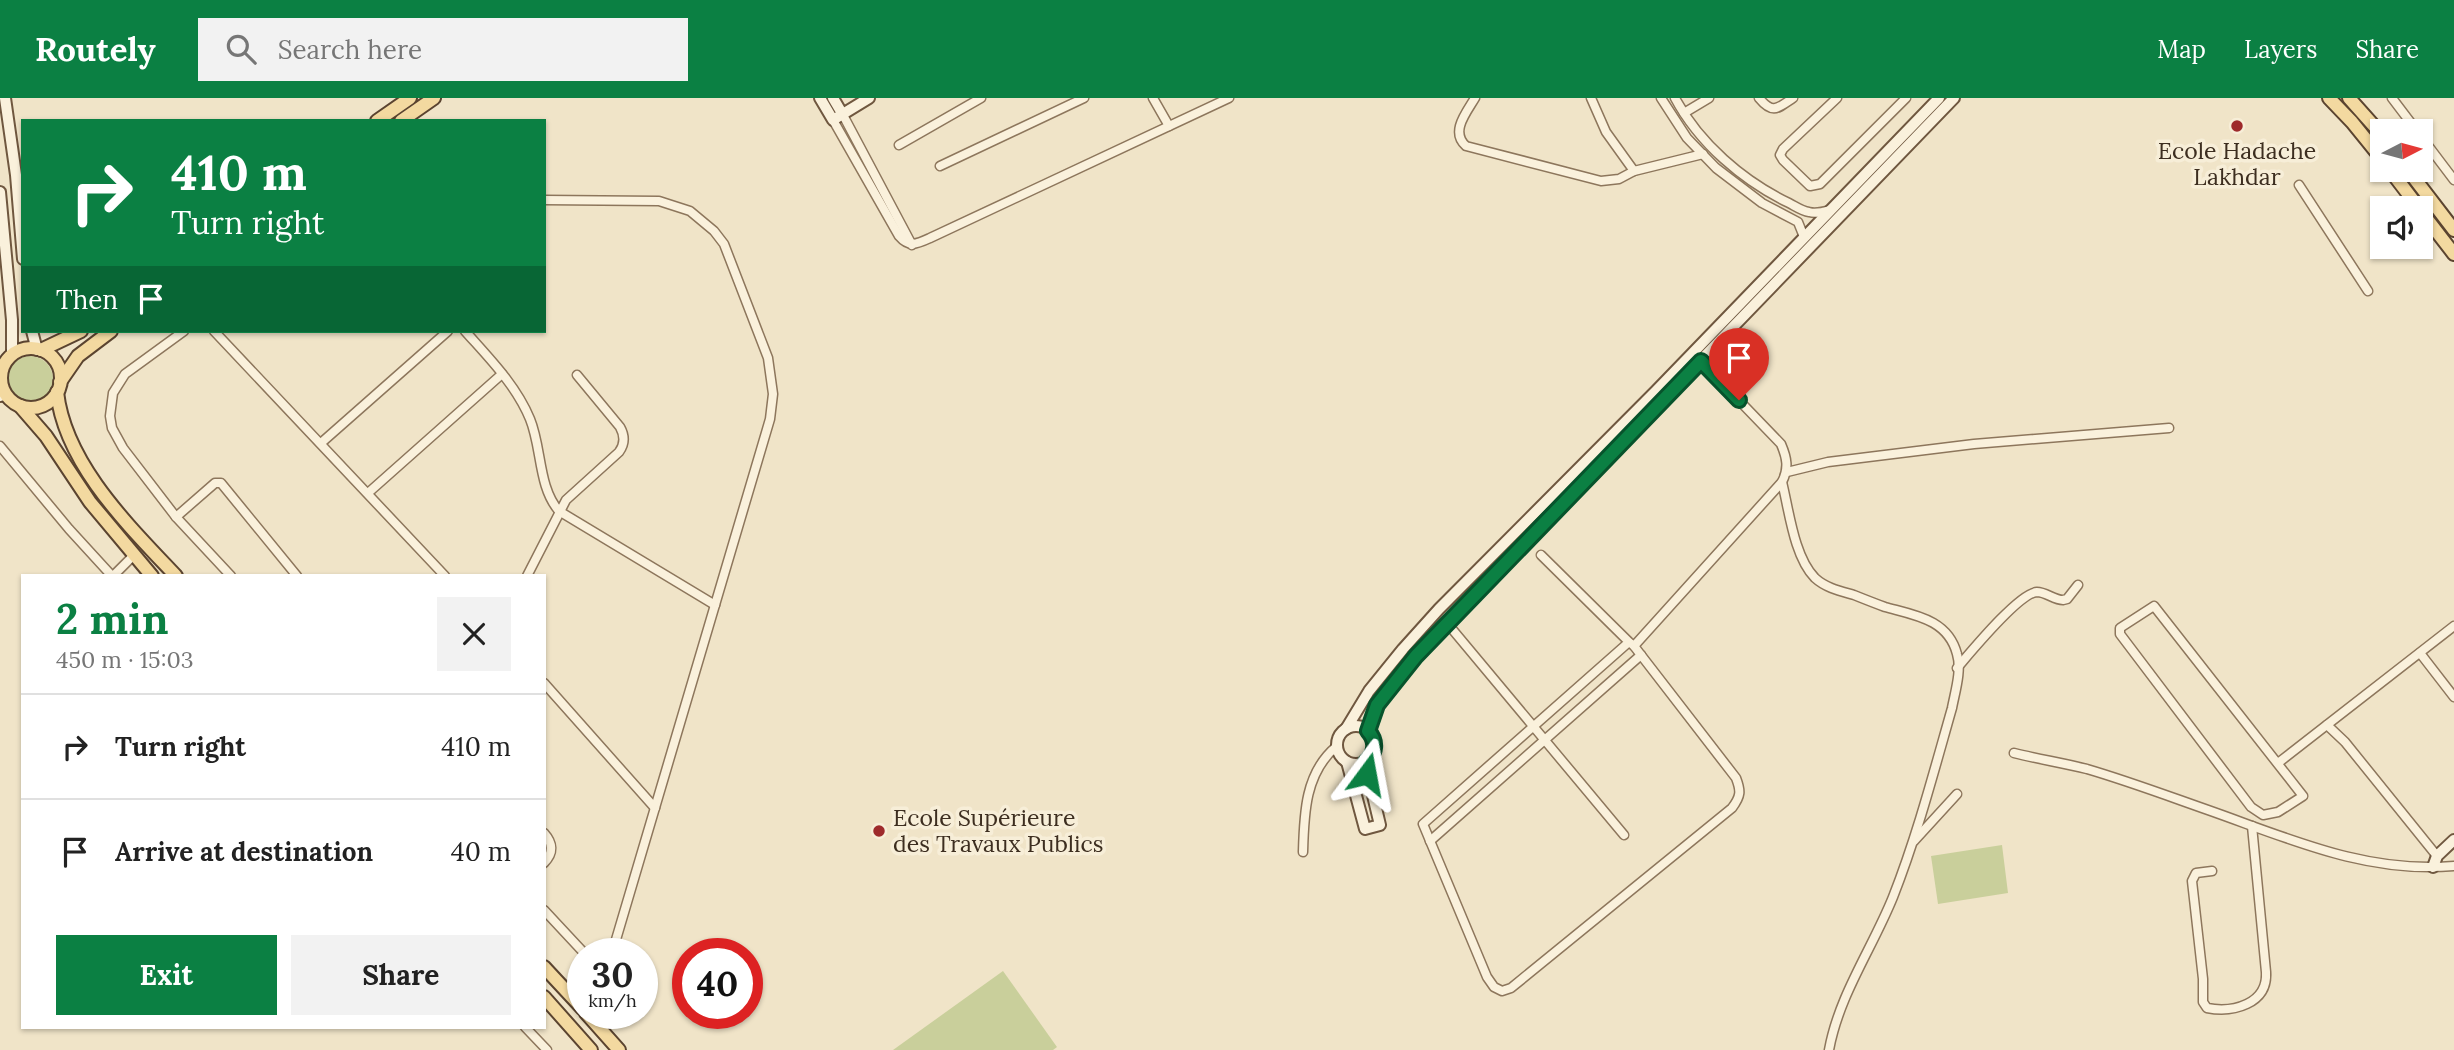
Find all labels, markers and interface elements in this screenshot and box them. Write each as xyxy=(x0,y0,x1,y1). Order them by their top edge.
search box xyxy=(198,18,688,81)
text: Routely xyxy=(35,28,156,70)
icon: search xyxy=(222,30,260,68)
text: Search here xyxy=(278,33,422,66)
text: Map xyxy=(2157,34,2206,65)
text: Layers xyxy=(2244,34,2317,65)
text: Share xyxy=(2355,34,2419,65)
marker: Ecole Hadache Lakhdar xyxy=(2229,118,2245,134)
north arrow xyxy=(2370,119,2432,182)
map controls xyxy=(2370,119,2433,259)
place label: Ecole Hadache Lakhdar xyxy=(2158,136,2316,191)
text: 410 m xyxy=(171,141,307,203)
icon: right xyxy=(56,147,147,238)
button: sound xyxy=(2370,196,2433,259)
text: Turn right xyxy=(171,202,324,243)
icon: arrive xyxy=(132,280,170,318)
text: Then xyxy=(56,283,118,316)
pin xyxy=(1709,328,1769,400)
icon: arrive xyxy=(1720,339,1758,377)
text: 2 min xyxy=(56,592,169,646)
button: close xyxy=(437,597,511,671)
text: 450 m · 15:03 xyxy=(56,645,194,674)
icon: right xyxy=(56,728,94,766)
text: Turn right xyxy=(115,730,246,763)
text: 410 m xyxy=(441,730,511,763)
position arrow xyxy=(1330,737,1404,811)
place label: Ecole Supérieure des Travaux Publics xyxy=(893,803,1103,858)
marker: Ecole Supérieure des Travaux Publics xyxy=(871,823,887,839)
icon: arrive xyxy=(56,833,94,871)
text: Arrive at destination xyxy=(115,835,373,868)
text: 40 m xyxy=(451,835,511,868)
button: Exit xyxy=(56,935,277,1015)
button: Share xyxy=(291,935,511,1015)
speed limit sign: 40 xyxy=(672,938,763,1029)
text: 30 xyxy=(592,952,633,997)
text: km/h xyxy=(588,989,637,1012)

